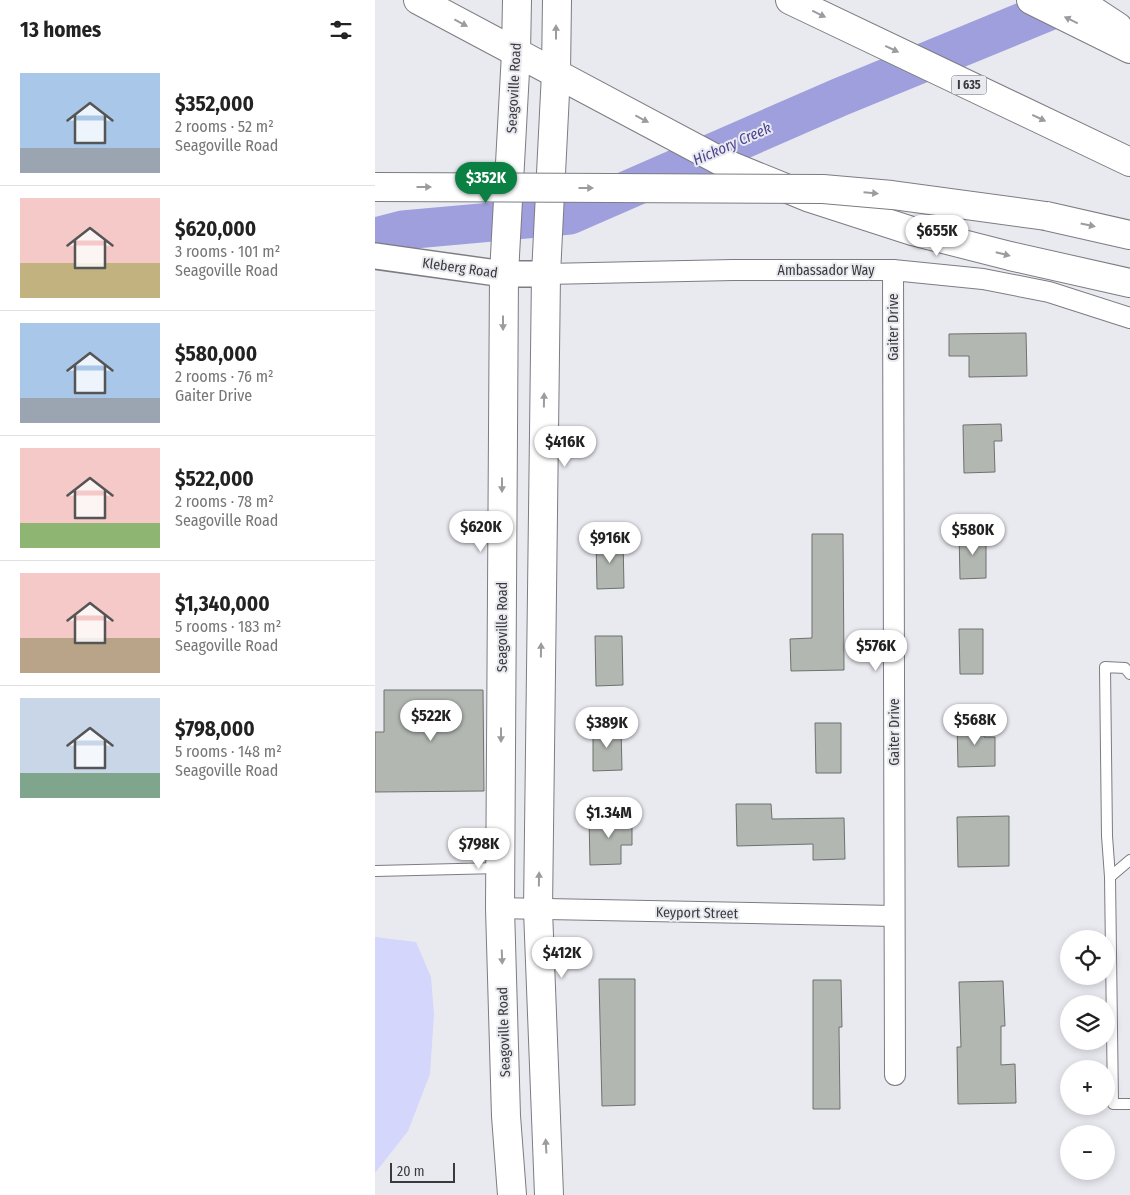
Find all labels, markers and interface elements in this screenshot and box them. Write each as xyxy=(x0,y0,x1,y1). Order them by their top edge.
one-way arrow xyxy=(811,10,826,18)
icon: filters xyxy=(327,16,355,44)
one-way arrow xyxy=(1064,16,1078,24)
text: 13 homes xyxy=(20,17,101,43)
one-way arrow xyxy=(454,19,468,27)
one-way arrow xyxy=(552,23,560,39)
street label: Seagoville Road xyxy=(503,42,525,134)
one-way arrow xyxy=(885,45,899,53)
road number: I 635 xyxy=(951,76,987,94)
text: $352,000 xyxy=(175,91,254,117)
icon: home xyxy=(60,93,120,153)
one-way arrow xyxy=(1032,114,1046,122)
one-way arrow xyxy=(635,115,650,123)
text: 2 rooms · 52 m² xyxy=(175,117,274,136)
water label: Hickory Creek xyxy=(690,119,774,169)
text: Seagoville Road xyxy=(175,136,278,155)
pin: $352K xyxy=(451,162,521,204)
text: $352K xyxy=(466,168,506,187)
one-way arrow xyxy=(416,183,432,191)
one-way arrow xyxy=(578,184,594,192)
one-way arrow xyxy=(863,189,879,197)
pin: $655K xyxy=(902,214,972,257)
text: $620,000 xyxy=(175,216,256,242)
icon: home xyxy=(60,218,120,278)
text: $655K xyxy=(916,221,958,240)
one-way arrow xyxy=(1080,222,1096,230)
text: 3 rooms · 101 m² xyxy=(175,242,280,261)
one-way arrow xyxy=(996,250,1011,258)
street label: Kleberg Road xyxy=(421,254,499,282)
text: Seagoville Road xyxy=(175,261,278,280)
street label: Ambassador Way xyxy=(778,262,875,279)
street label: Gaiter Drive xyxy=(885,293,902,361)
one-way arrow xyxy=(499,315,507,331)
text: $580,000 xyxy=(175,341,257,367)
icon: home xyxy=(60,343,120,403)
text: 2 rooms · 76 m² xyxy=(175,367,274,386)
text: Gaiter Drive xyxy=(175,386,252,405)
one-way arrow xyxy=(541,392,549,408)
pin: $416K xyxy=(530,426,600,468)
text: $416K xyxy=(545,432,585,451)
text: $522,000 xyxy=(175,466,254,492)
icon: home xyxy=(60,468,120,528)
one-way arrow xyxy=(498,477,506,493)
text: 2 rooms · 78 m² xyxy=(175,492,274,511)
pin: $620K xyxy=(446,510,516,553)
text: Seagoville Road xyxy=(175,511,278,530)
pin: $580K xyxy=(938,514,1008,556)
text: $620K xyxy=(460,517,502,536)
text: $580K xyxy=(952,520,994,539)
pin: $916K xyxy=(575,522,645,564)
text: $916K xyxy=(590,528,630,547)
street label: Seagoville Road xyxy=(494,582,511,672)
text: $1,340,000 xyxy=(175,591,270,617)
icon: home xyxy=(60,593,120,653)
text: 5 rooms · 183 m² xyxy=(175,617,281,636)
pin: $576K xyxy=(841,630,911,672)
text: Seagoville Road xyxy=(175,636,278,655)
text: $576K xyxy=(856,636,896,655)
one-way arrow xyxy=(538,642,546,658)
street label: Gaiter Drive xyxy=(886,698,903,766)
pin: $522K xyxy=(396,700,466,742)
pin: $568K xyxy=(940,704,1010,746)
text: $522K xyxy=(411,706,451,725)
pin: $389K xyxy=(572,706,642,749)
text: $568K xyxy=(954,710,996,729)
text: $389K xyxy=(586,713,628,732)
text: $798,000 xyxy=(175,716,255,742)
icon: home xyxy=(60,718,120,778)
one-way arrow xyxy=(497,727,505,743)
text: 5 rooms · 148 m² xyxy=(175,742,282,761)
text: Seagoville Road xyxy=(175,761,278,780)
pin: $1.34M xyxy=(568,796,650,839)
text: $1.34M xyxy=(586,803,632,822)
pin: $798K xyxy=(444,828,514,870)
text: $798K xyxy=(459,834,499,853)
one-way arrow xyxy=(535,871,543,887)
street label: Keyport Street xyxy=(656,904,739,922)
map controls xyxy=(1060,930,1115,1180)
button: locate xyxy=(1060,930,1115,985)
pin: $412K xyxy=(527,936,597,979)
text: $412K xyxy=(543,943,581,962)
one-way arrow xyxy=(498,949,506,965)
street label: Seagoville Road xyxy=(494,987,514,1077)
button: layers xyxy=(1060,995,1115,1050)
button: + xyxy=(1060,1060,1115,1115)
button: − xyxy=(1060,1125,1115,1180)
one-way arrow xyxy=(542,1138,550,1154)
scale bar xyxy=(390,1160,455,1183)
text: 20 m xyxy=(397,1163,425,1180)

